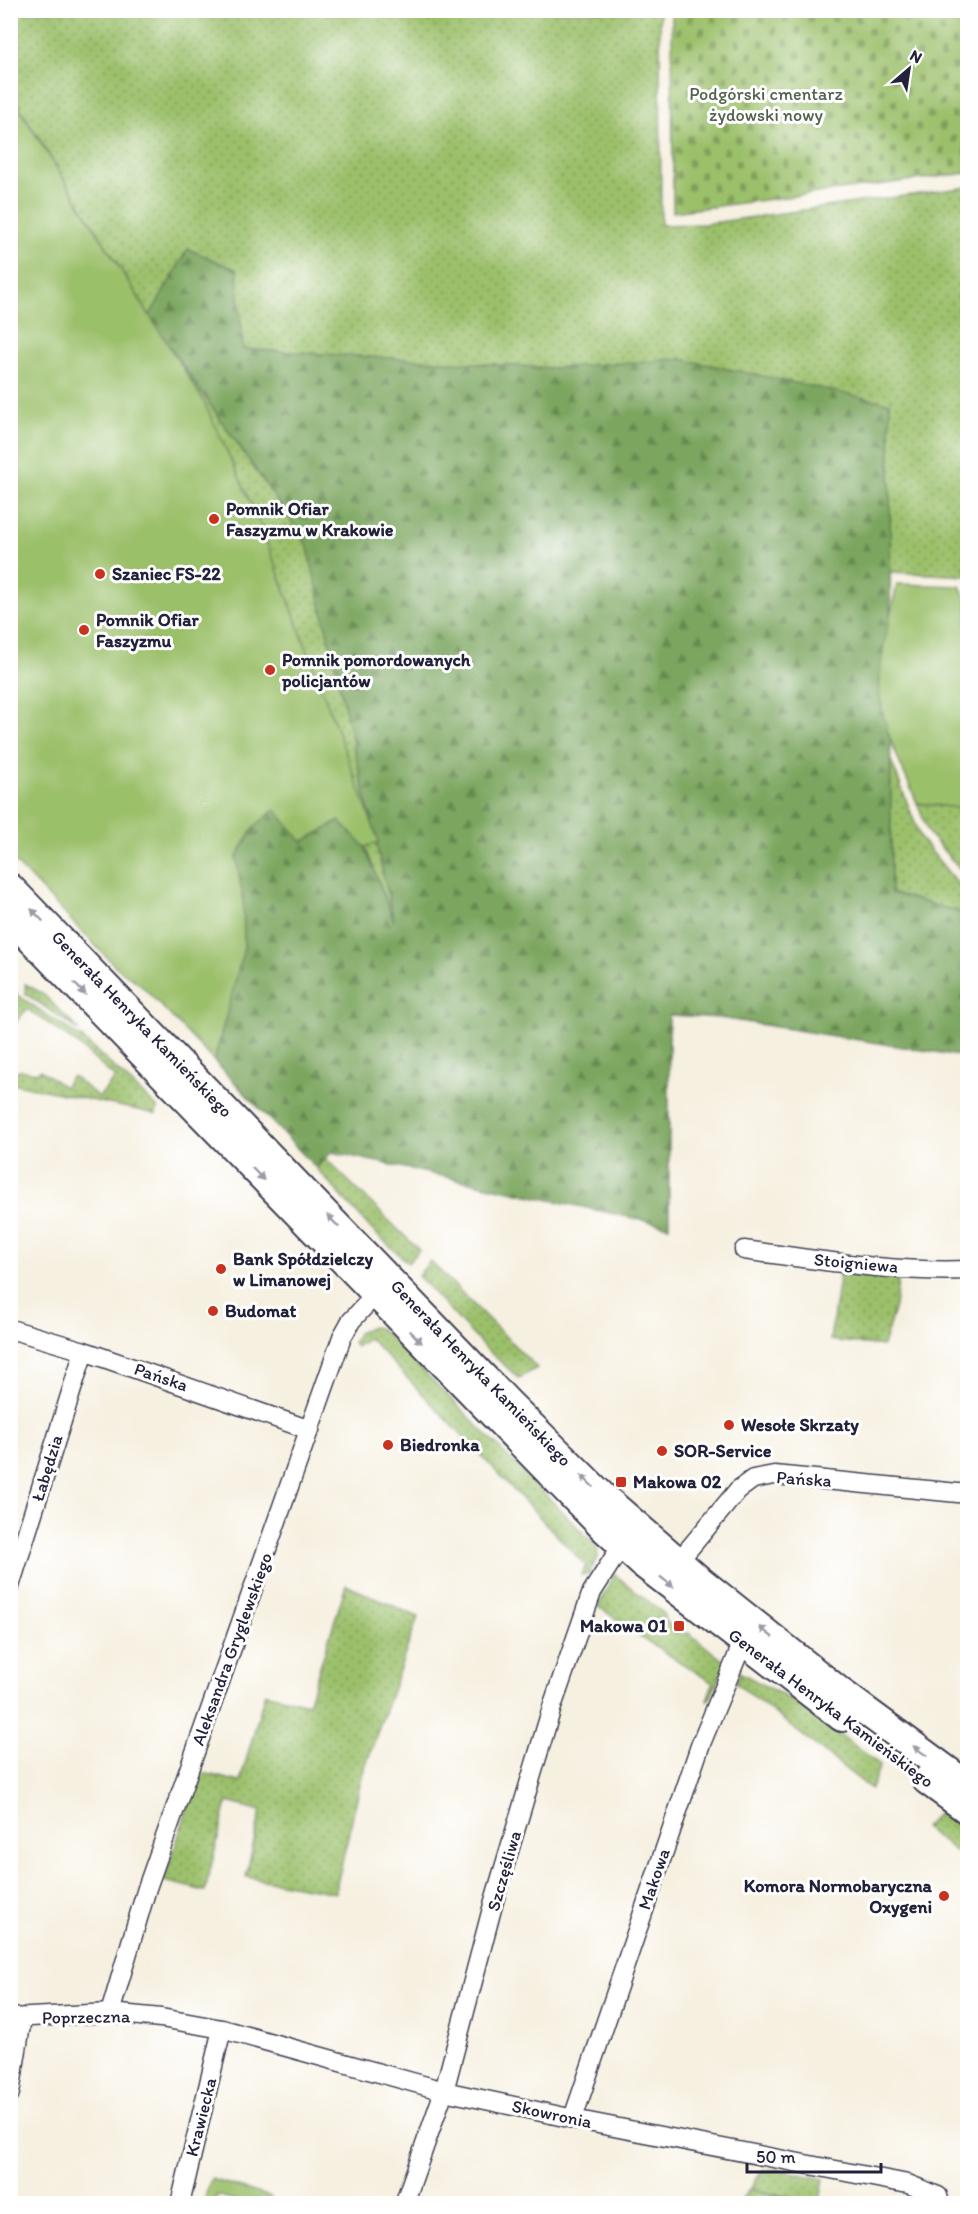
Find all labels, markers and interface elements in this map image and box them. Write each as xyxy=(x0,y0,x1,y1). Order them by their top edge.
north arrow xyxy=(879,39,939,99)
text: N xyxy=(907,45,925,67)
park label: Podgórski cmentarz żydowski nowy xyxy=(689,83,843,126)
place label: Pomnik Ofiar Faszyzmu w Krakowie xyxy=(226,498,394,541)
marker: Pomnik Ofiar Faszyzmu w Krakowie xyxy=(207,512,221,526)
place label: Szaniec FS-22 xyxy=(112,563,221,585)
marker: Szaniec FS-22 xyxy=(93,567,107,581)
place label: Pomnik Ofiar Faszyzmu xyxy=(96,609,199,652)
marker: Pomnik Ofiar Faszyzmu xyxy=(77,623,91,637)
place label: Pomnik pomordowanych policjantów xyxy=(281,649,471,692)
marker: Pomnik pomordowanych policjantów xyxy=(263,663,277,677)
one-way arrow xyxy=(30,909,44,923)
street label: Generała Henryka Kamieńskiego xyxy=(47,926,237,1122)
one-way arrow xyxy=(73,982,87,997)
one-way arrow xyxy=(251,1166,265,1180)
one-way arrow xyxy=(326,1214,340,1229)
place label: Bank Spółdzielczy w Limanowej xyxy=(233,1248,373,1291)
street label: Stoigniewa xyxy=(813,1248,899,1278)
marker: Bank Spółdzielczy w Limanowej xyxy=(214,1262,228,1276)
street label: Generała Henryka Kamieńskiego xyxy=(386,1275,576,1471)
place label: Budomat xyxy=(225,1300,296,1322)
marker: Budomat xyxy=(206,1304,220,1318)
one-way arrow xyxy=(409,1330,423,1345)
street label: Pańska xyxy=(131,1358,191,1396)
place label: Wesołe Skrzaty xyxy=(741,1414,859,1436)
marker: Wesołe Skrzaty xyxy=(722,1418,736,1432)
street label: Łabędzia xyxy=(26,1431,68,1504)
place label: Biedronka xyxy=(400,1434,480,1456)
marker: Biedronka xyxy=(381,1438,395,1452)
place label: SOR-Service xyxy=(674,1440,772,1462)
marker: SOR-Service xyxy=(655,1444,669,1458)
street label: Pańska xyxy=(776,1466,832,1492)
place label: Makowa 02 xyxy=(633,1471,722,1493)
one-way arrow xyxy=(579,1474,594,1488)
marker: Makowa 02 xyxy=(614,1475,628,1489)
street label: Aleksandra Gryglewskiego xyxy=(187,1549,277,1749)
one-way arrow xyxy=(659,1576,675,1589)
place label: Makowa 01 xyxy=(580,1615,668,1637)
marker: Makowa 01 xyxy=(672,1619,686,1633)
street label: Generała Henryka Kamieńskiego xyxy=(724,1624,938,1792)
one-way arrow xyxy=(758,1627,773,1639)
one-way arrow xyxy=(913,1745,929,1757)
street label: Szczęśliwa xyxy=(482,1828,526,1914)
street label: Makowa xyxy=(633,1845,675,1913)
place label: Komora Normobaryczna Oxygeni xyxy=(744,1875,933,1918)
marker: Komora Normobaryczna Oxygeni xyxy=(937,1889,951,1903)
street label: Poprzeczna xyxy=(42,2005,131,2029)
street label: Krawiecka xyxy=(181,2075,222,2159)
street label: Skowronia xyxy=(510,2095,595,2133)
scale bar xyxy=(747,2136,880,2174)
text: 50 m xyxy=(756,2146,796,2168)

